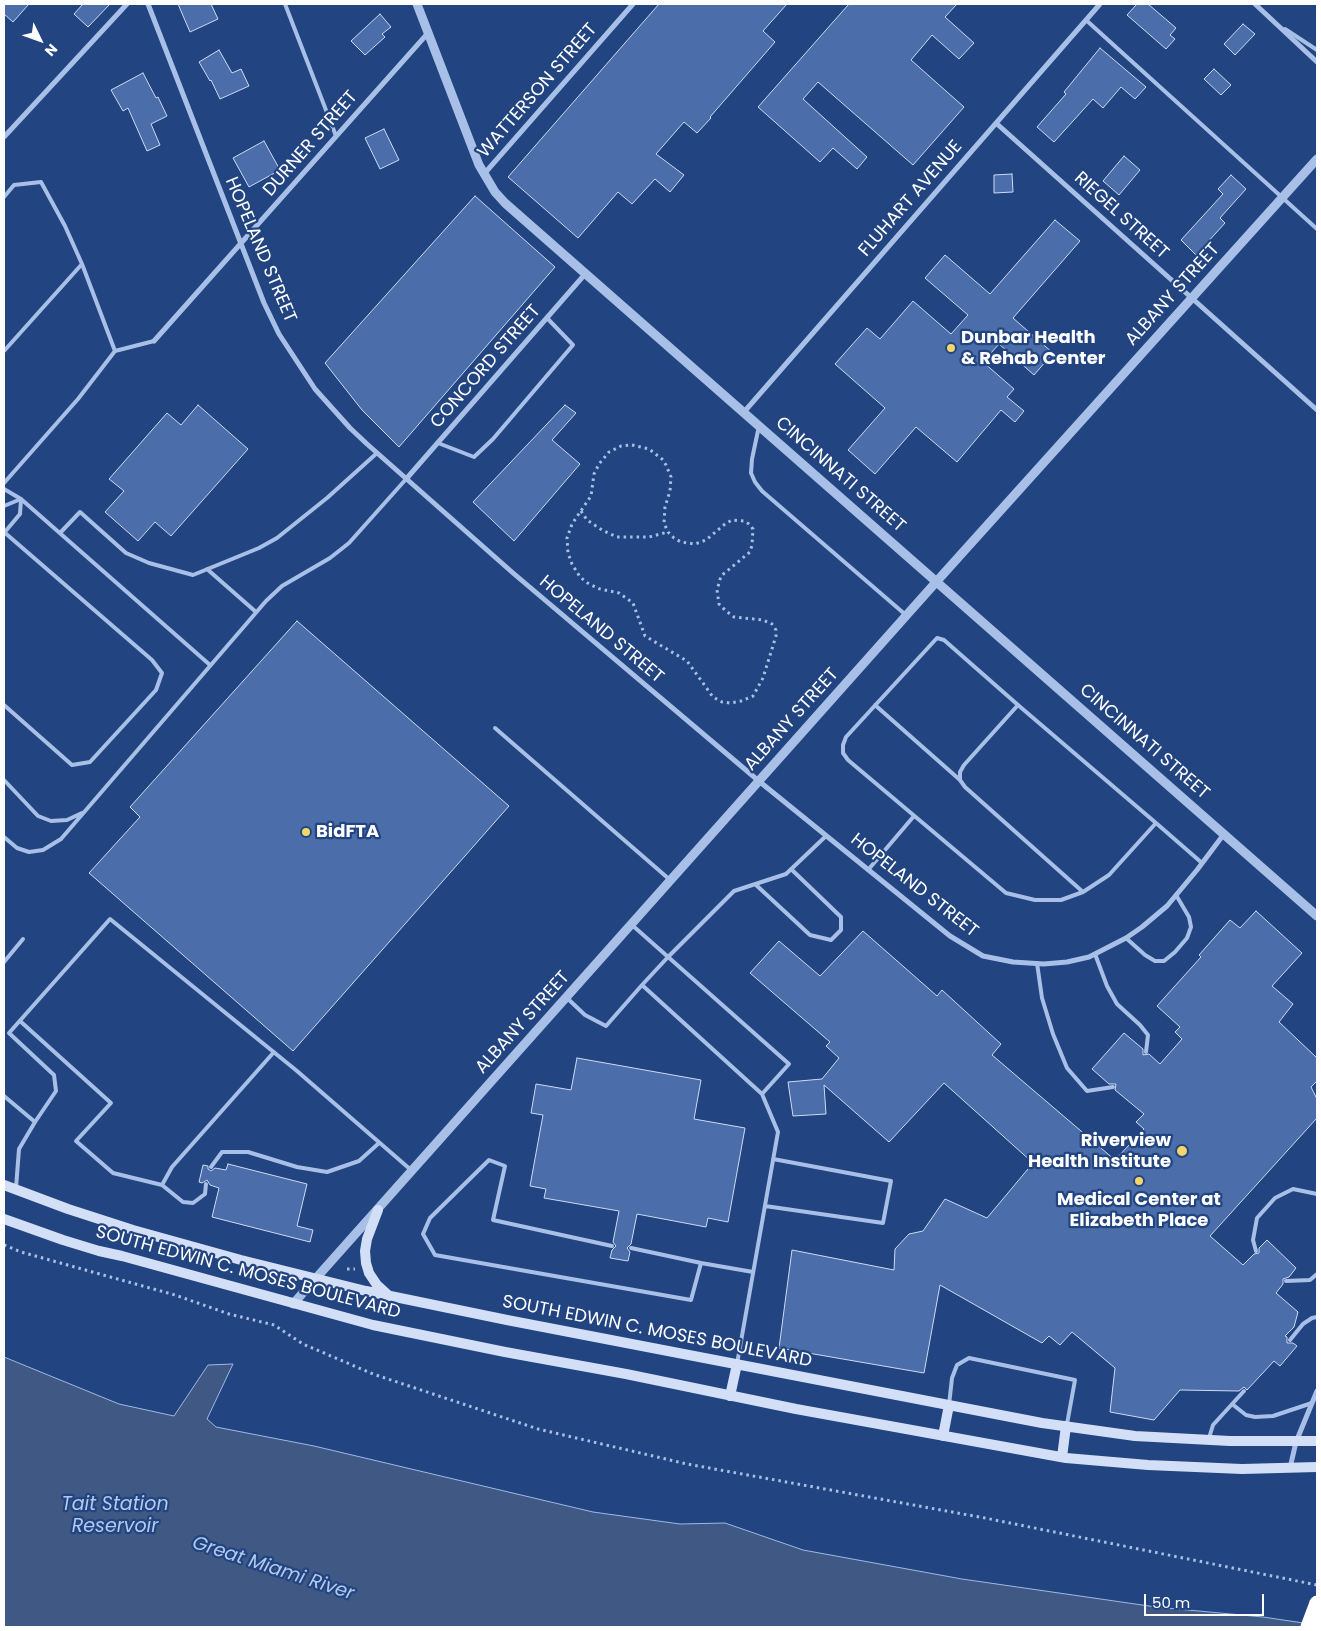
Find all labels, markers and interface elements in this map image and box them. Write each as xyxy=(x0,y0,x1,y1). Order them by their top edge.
north arrow xyxy=(15,15,65,65)
street label: WATTERSON STREET xyxy=(474,19,602,163)
text: N xyxy=(40,39,62,61)
street label: DURNER STREET xyxy=(259,87,363,201)
street label: FLUHART AVENUE xyxy=(855,137,967,261)
street label: RIEGEL STREET xyxy=(1069,168,1173,264)
street label: HOPELAND STREET xyxy=(220,174,300,326)
street label: ALBANY STREET xyxy=(1121,239,1225,351)
street label: CONCORD STREET xyxy=(426,301,546,433)
place label: Dunbar Health & Rehab Center xyxy=(961,327,1105,369)
marker: Dunbar Health & Rehab Center xyxy=(945,342,957,354)
street label: CINCINNATI STREET xyxy=(771,413,909,537)
street label: HOPELAND STREET xyxy=(534,572,668,688)
street label: ALBANY STREET xyxy=(740,664,844,776)
street label: CINCINNATI STREET xyxy=(1075,680,1213,804)
place label: BidFTA xyxy=(316,821,379,843)
marker: BidFTA xyxy=(300,826,312,838)
street label: HOPELAND STREET xyxy=(846,830,982,942)
street label: ALBANY STREET xyxy=(471,967,575,1079)
place label: Riverview Health Institute xyxy=(1028,1130,1171,1172)
marker: Riverview Health Institute xyxy=(1175,1144,1189,1158)
marker: Medical Center at Elizabeth Place xyxy=(1133,1175,1145,1187)
place label: Medical Center at Elizabeth Place xyxy=(1057,1189,1221,1232)
street label: SOUTH EDWIN C. MOSES BOULEVARD xyxy=(93,1222,403,1324)
street label: SOUTH EDWIN C. MOSES BOULEVARD xyxy=(500,1291,814,1373)
water label: Tait Station Reservoir xyxy=(61,1494,169,1538)
water label: Great Miami River xyxy=(189,1532,357,1606)
scale bar xyxy=(1146,1584,1266,1616)
text: 50 m xyxy=(1152,1592,1190,1613)

